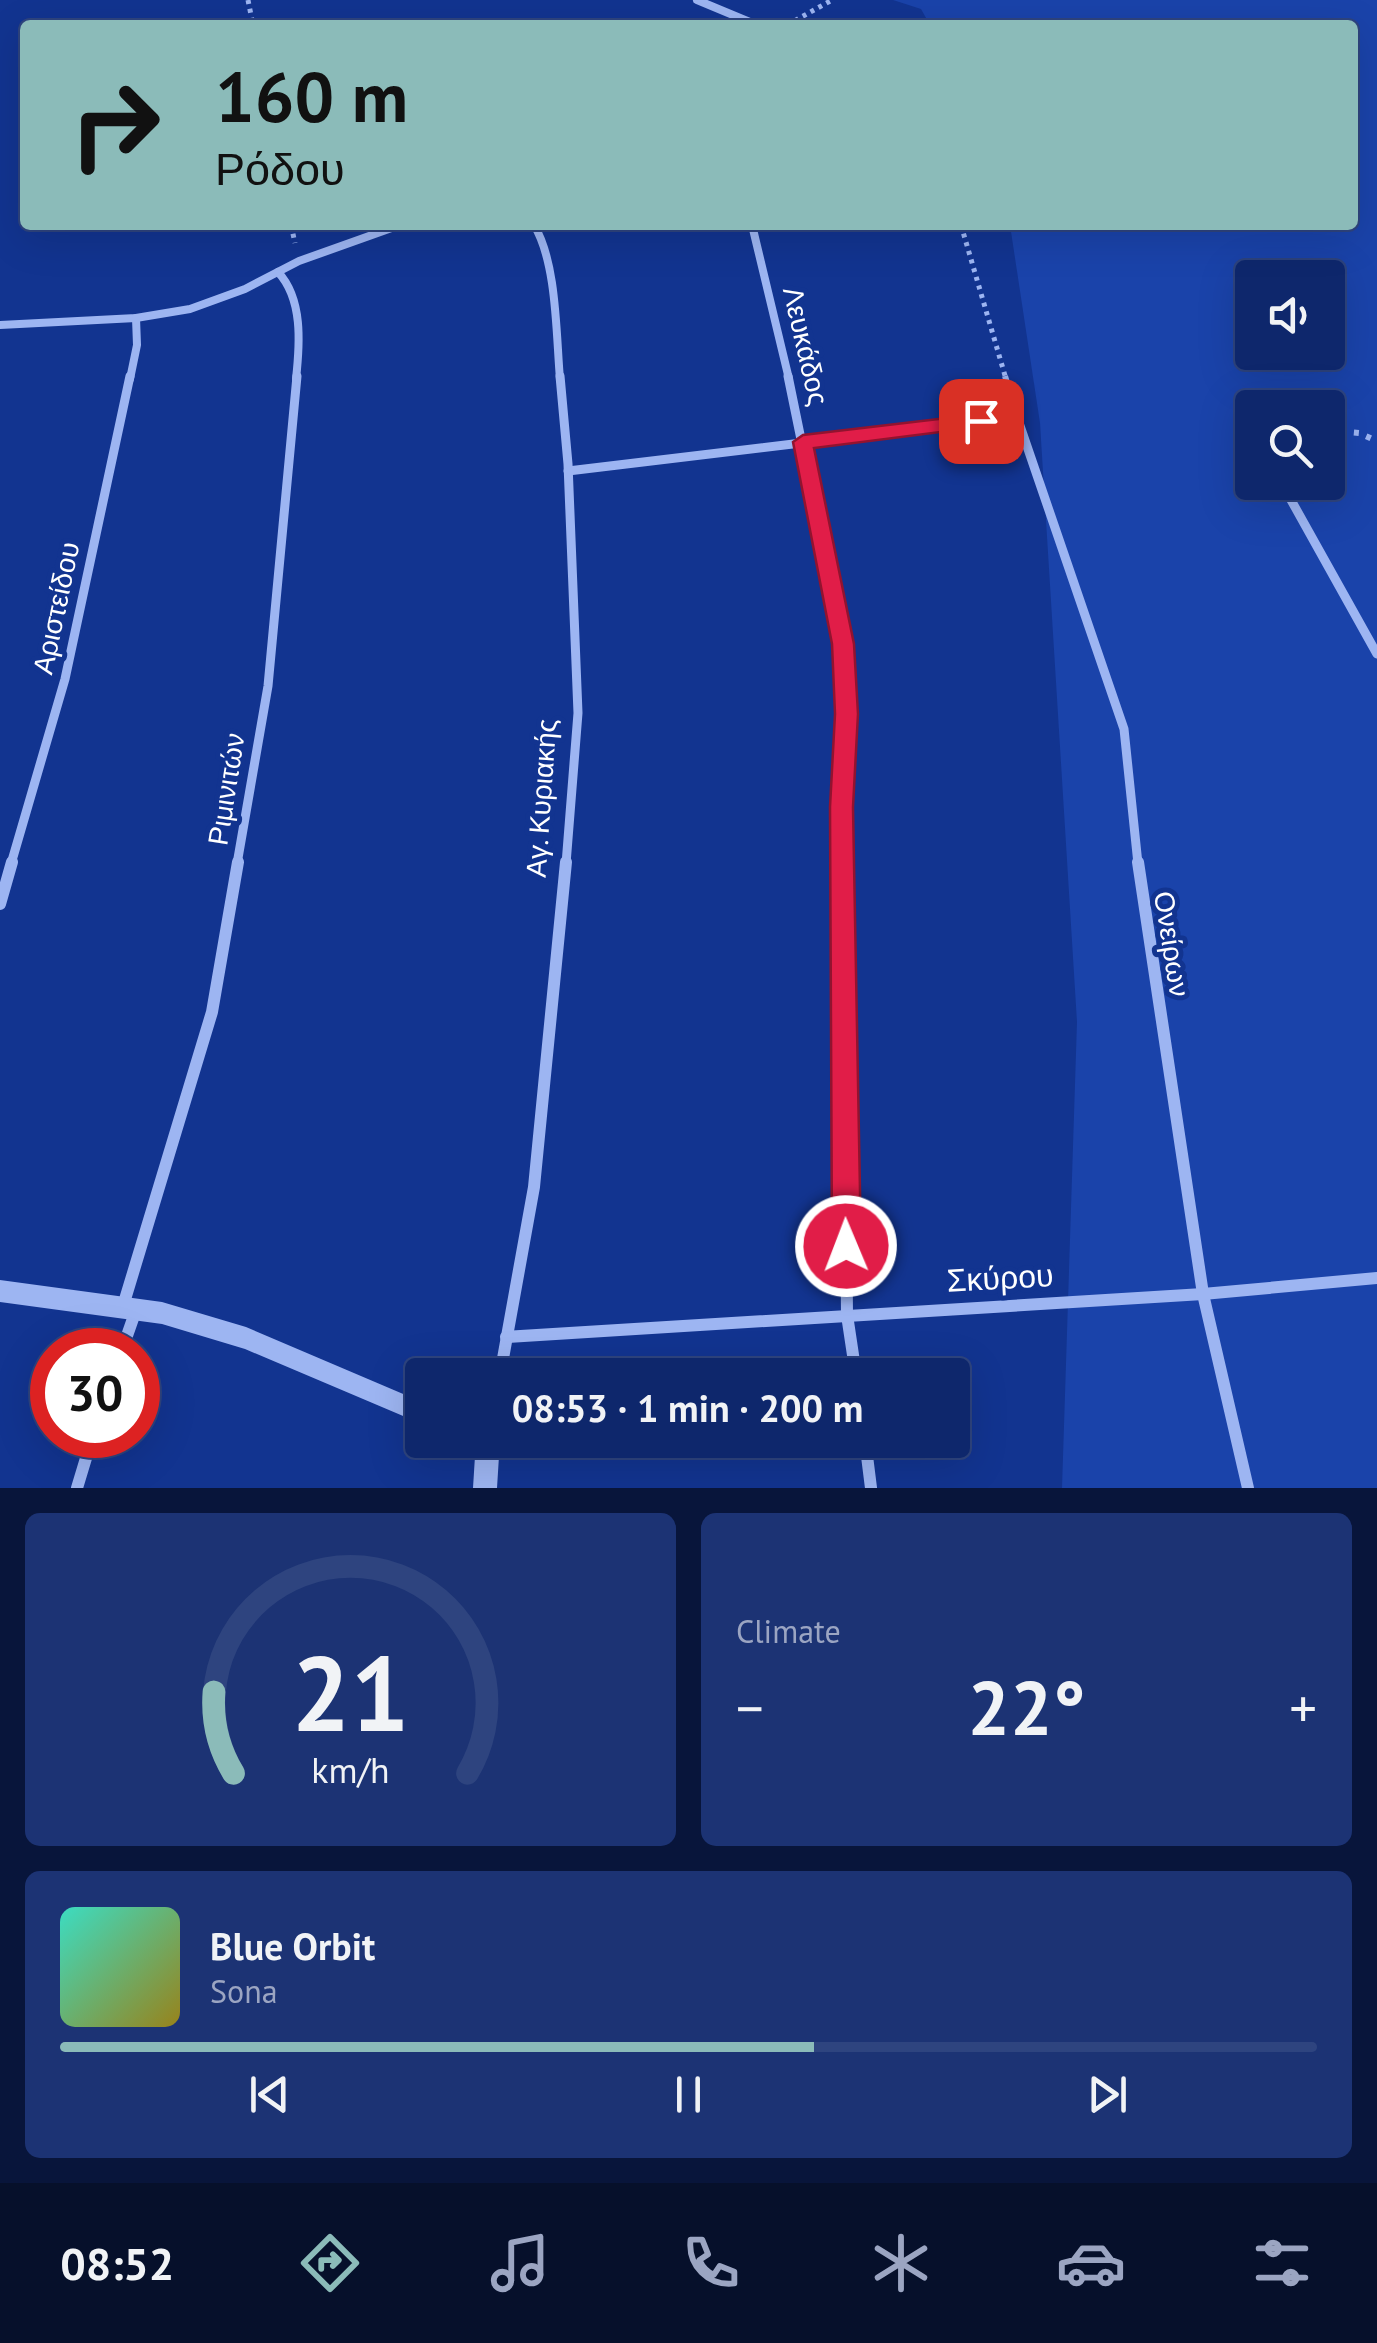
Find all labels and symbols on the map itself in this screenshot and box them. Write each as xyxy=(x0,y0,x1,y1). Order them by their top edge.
street label: Λευκάδος xyxy=(775,283,838,409)
pin xyxy=(939,379,1024,464)
street label: Αριστείδου xyxy=(23,538,88,677)
street label: Αγ. Κυριακής xyxy=(517,717,564,878)
street label: Ριμινιτών xyxy=(198,730,253,848)
street label: Ονείρων xyxy=(1146,889,1199,999)
position arrow xyxy=(794,1194,898,1298)
street label: Σκύρου xyxy=(946,1253,1054,1301)
speed limit sign: 30 xyxy=(30,1328,160,1458)

